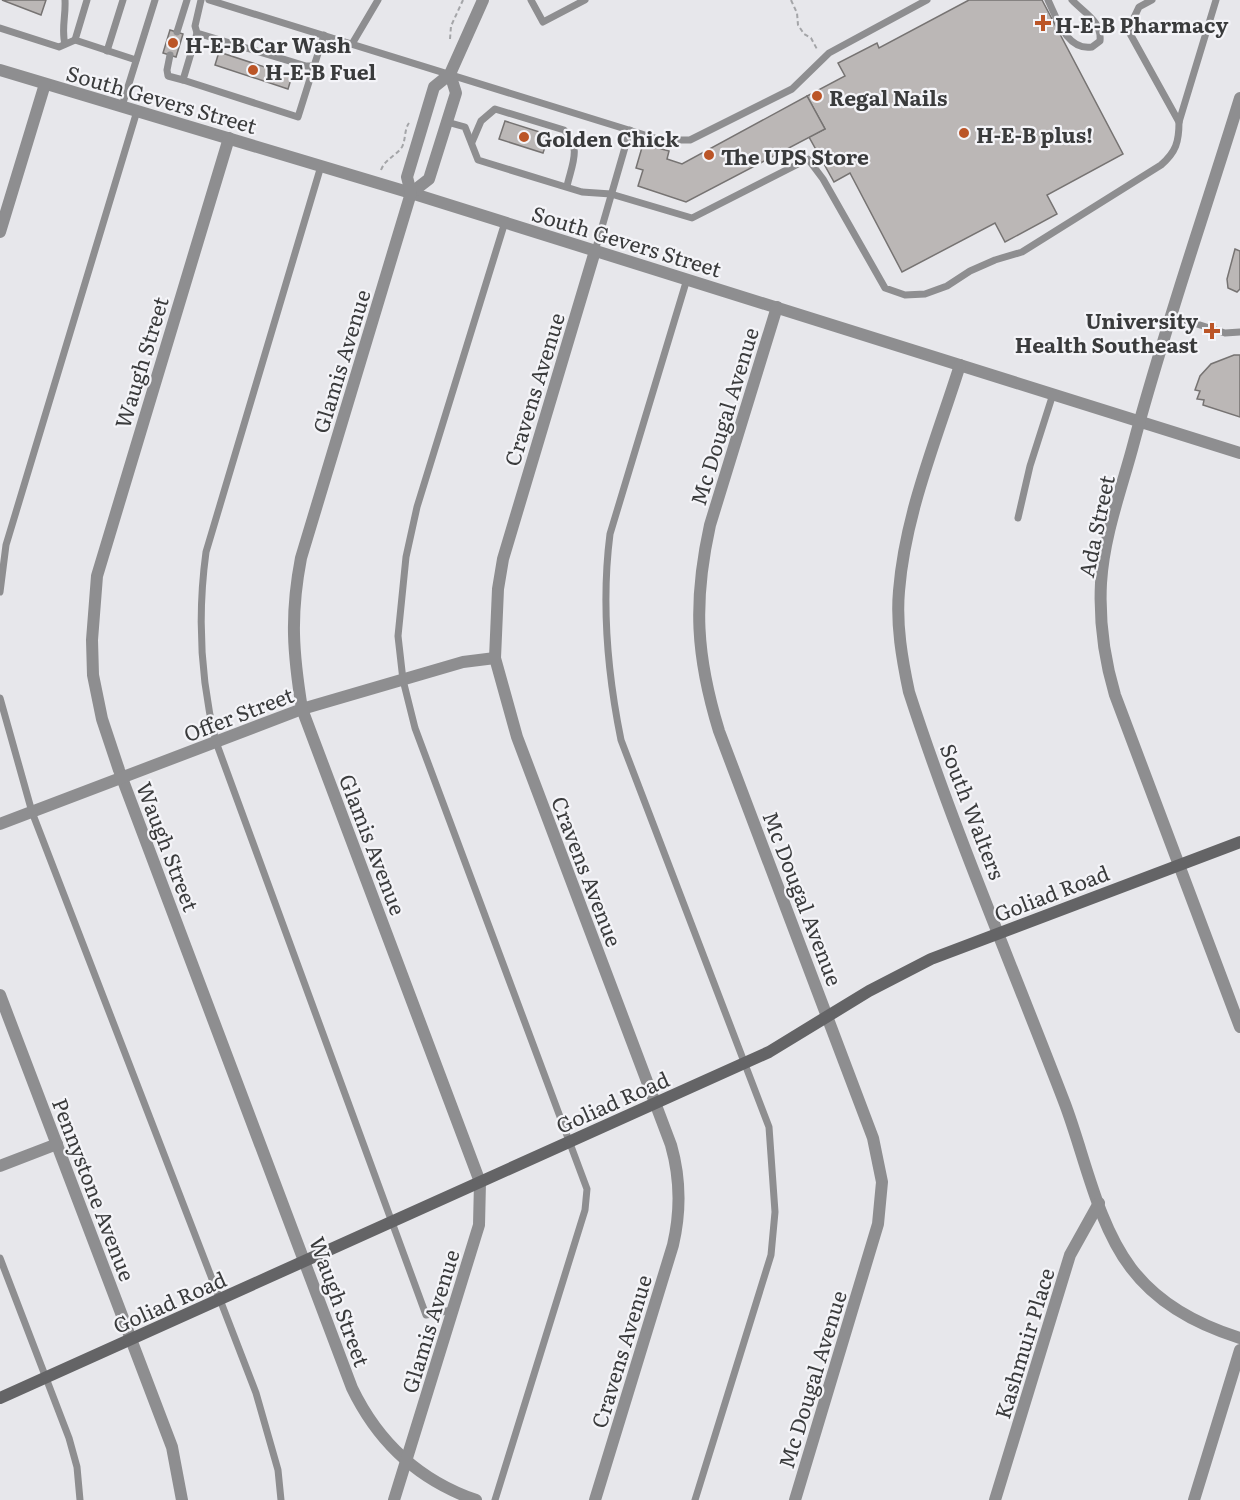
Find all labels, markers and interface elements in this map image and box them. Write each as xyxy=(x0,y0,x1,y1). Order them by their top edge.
place label: H-E-B Pharmacy xyxy=(1055,8,1228,39)
marker: H-E-B Pharmacy xyxy=(1036,16,1050,30)
place label: H-E-B Car Wash xyxy=(185,28,351,59)
marker: H-E-B Car Wash xyxy=(166,36,180,50)
place label: H-E-B Fuel xyxy=(265,55,377,86)
street label: South Gevers Street xyxy=(63,56,261,140)
marker: H-E-B Fuel xyxy=(246,63,260,77)
place label: Regal Nails xyxy=(829,81,947,112)
marker: Regal Nails xyxy=(810,89,824,103)
place label: H-E-B plus! xyxy=(976,118,1093,149)
place label: Golden Chick xyxy=(536,122,680,153)
marker: H-E-B plus! xyxy=(957,126,971,140)
marker: Golden Chick xyxy=(517,130,531,144)
place label: The UPS Store xyxy=(721,140,869,171)
marker: The UPS Store xyxy=(702,148,716,162)
street label: South Gevers Street xyxy=(528,196,726,284)
street label: Glamis Avenue xyxy=(303,285,377,437)
street label: Waugh Street xyxy=(105,292,175,432)
place label: University Health Southeast xyxy=(1015,304,1199,359)
street label: Cravens Avenue xyxy=(495,308,571,469)
marker: University Health Southeast xyxy=(1203,322,1221,340)
street label: Mc Dougal Avenue xyxy=(681,323,765,509)
street label: Ada Street xyxy=(1069,472,1121,580)
street label: Offer Street xyxy=(178,678,298,748)
street label: South Walters xyxy=(934,739,1014,883)
street label: Glamis Avenue xyxy=(333,769,415,919)
street label: Waugh Street xyxy=(130,777,208,916)
street label: Cravens Avenue xyxy=(545,791,631,951)
street label: Mc Dougal Avenue xyxy=(756,806,852,990)
street label: Goliad Road xyxy=(989,856,1113,928)
street label: Goliad Road xyxy=(550,1062,674,1140)
street label: Pennystone Avenue xyxy=(46,1093,144,1285)
street label: Waugh Street xyxy=(303,1232,379,1371)
street label: Glamis Avenue xyxy=(392,1245,466,1397)
street label: Goliad Road xyxy=(107,1262,231,1340)
street label: Kashmuir Place xyxy=(985,1264,1061,1422)
street label: Cravens Avenue xyxy=(582,1270,658,1431)
street label: Mc Dougal Avenue xyxy=(769,1286,853,1472)

